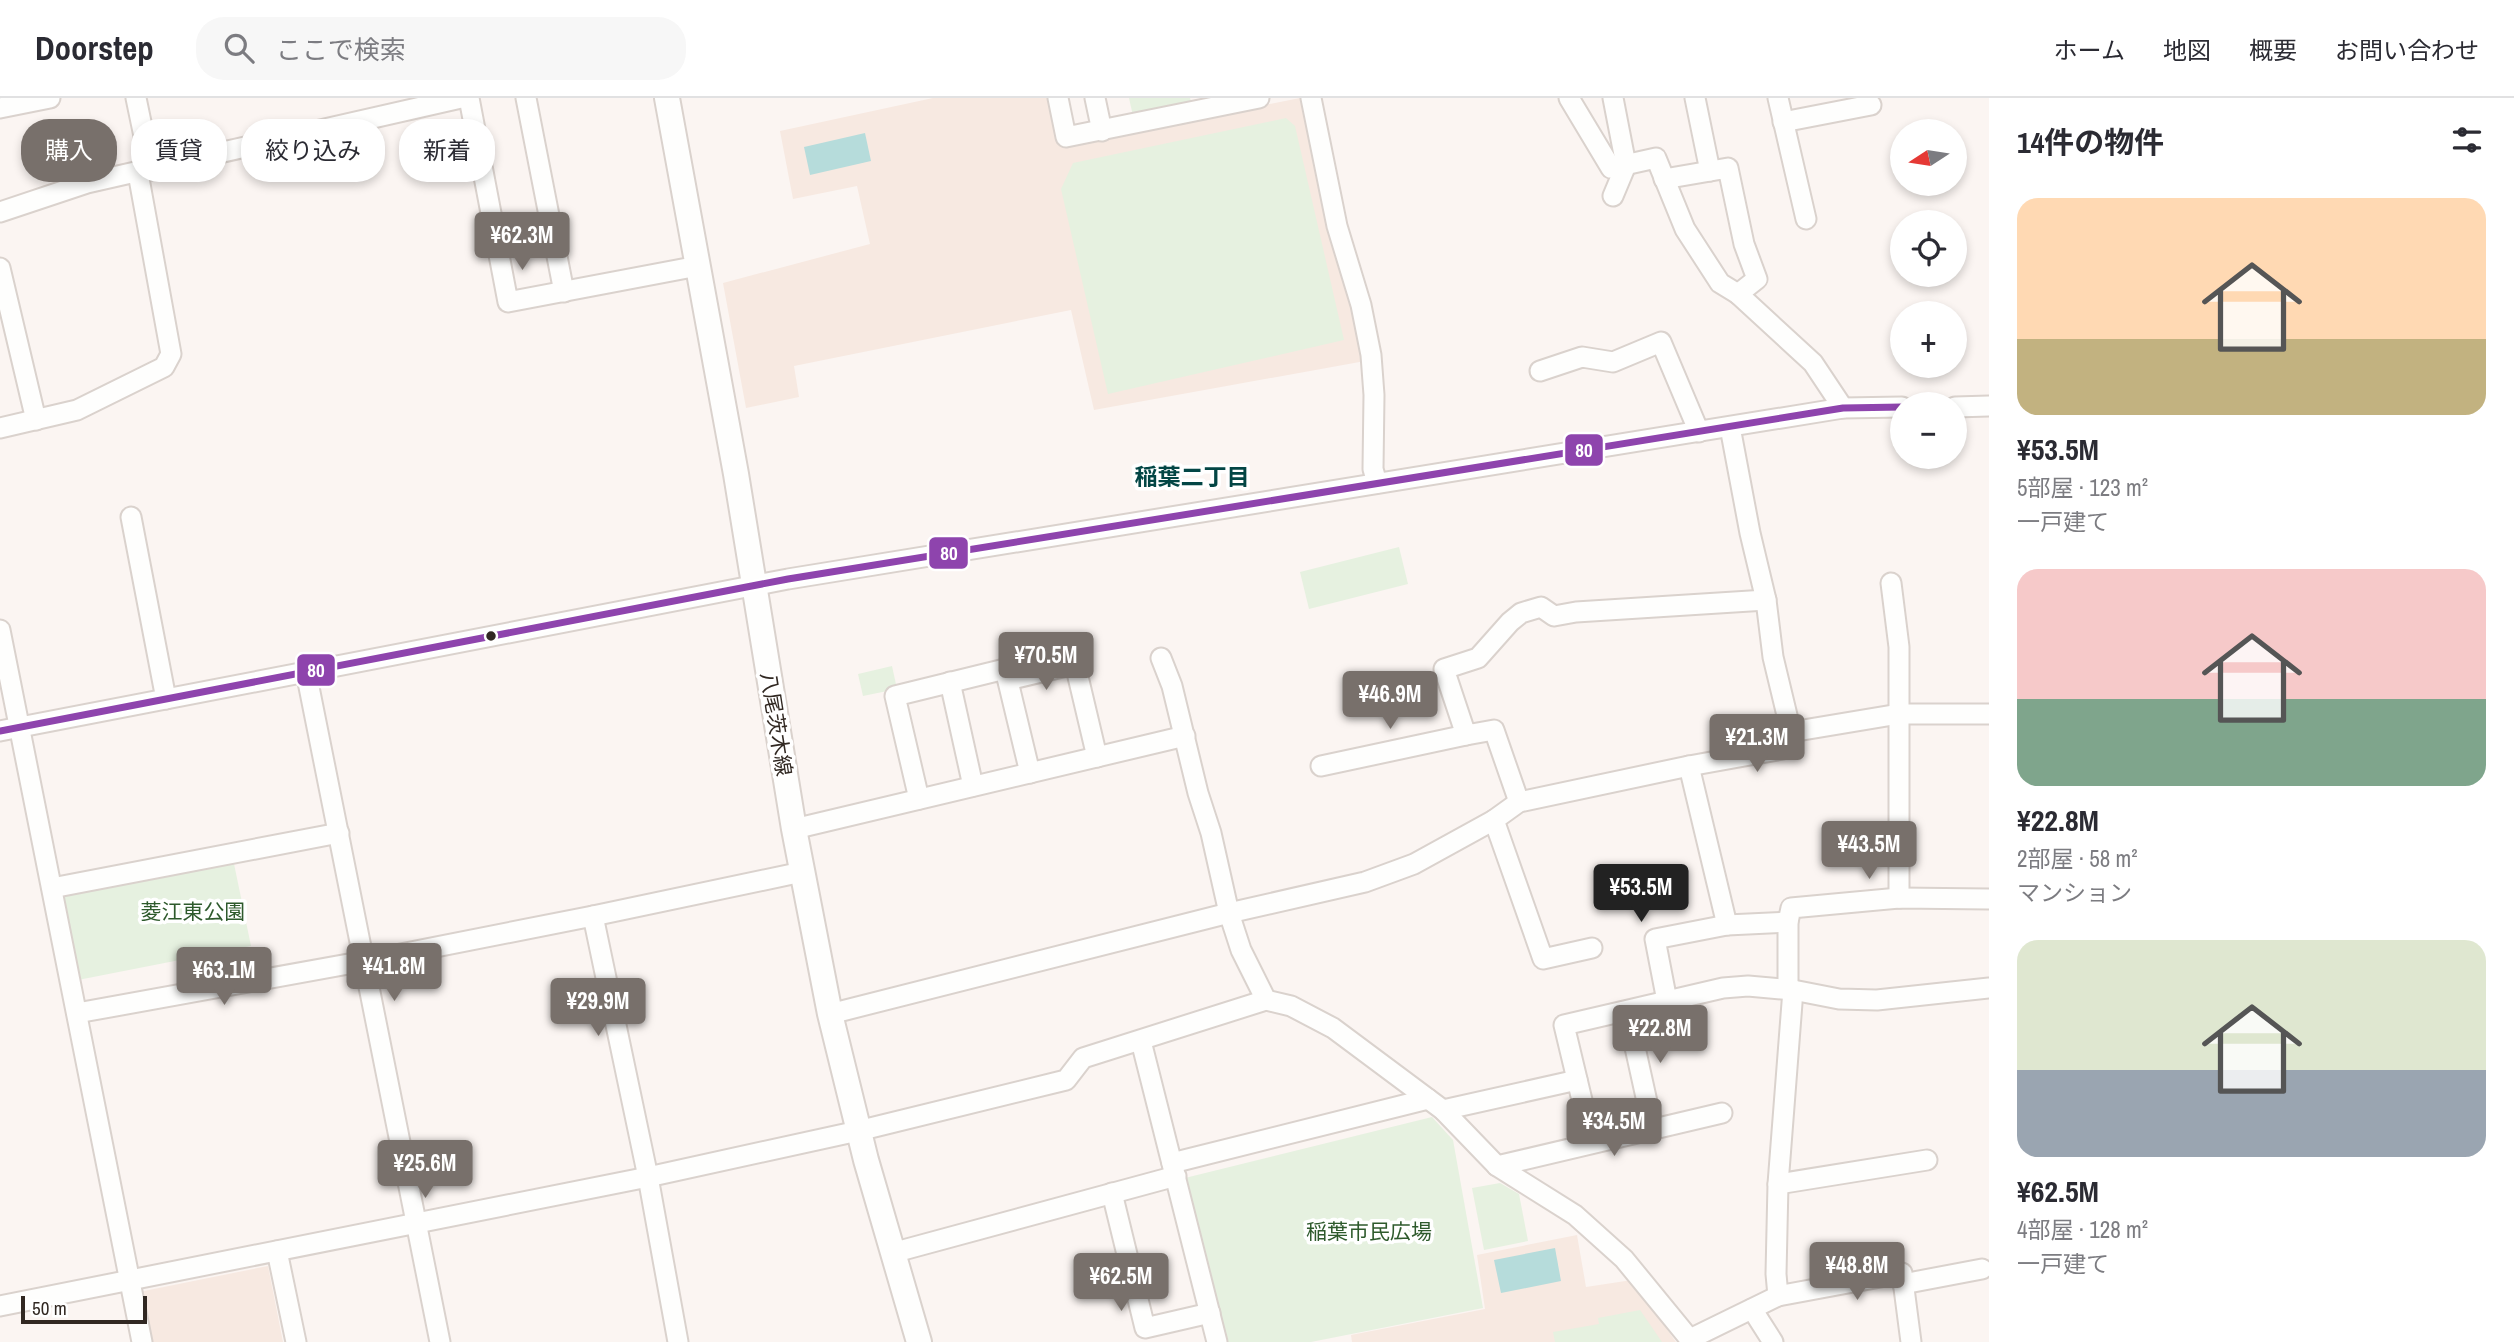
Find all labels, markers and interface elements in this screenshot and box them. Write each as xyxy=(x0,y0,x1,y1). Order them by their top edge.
search box xyxy=(196,17,686,80)
text: Doorstep xyxy=(35,26,154,70)
icon: search xyxy=(220,29,258,67)
text: ここで検索 xyxy=(276,32,406,67)
text: ホーム xyxy=(2054,34,2125,66)
text: 地図 xyxy=(2163,34,2211,66)
text: 概要 xyxy=(2249,34,2297,66)
text: お問い合わせ xyxy=(2335,34,2479,66)
chip: 購入 xyxy=(21,119,117,182)
chip: 賃貸 xyxy=(131,119,227,182)
chip: 絞り込み xyxy=(241,119,385,182)
chip: 新着 xyxy=(399,119,495,182)
north arrow xyxy=(1890,119,1967,196)
map controls xyxy=(1890,119,1967,469)
icon: filters xyxy=(2448,121,2486,159)
text: 14件の物件 xyxy=(2017,122,2164,162)
button: locate xyxy=(1890,210,1967,287)
pin: ¥62.3M xyxy=(465,212,579,272)
text: ¥62.3M xyxy=(491,219,553,250)
icon: home xyxy=(2189,244,2315,370)
button: + xyxy=(1890,301,1967,378)
button: − xyxy=(1890,392,1967,469)
text: ¥53.5M xyxy=(2017,429,2099,469)
line badge: 80 xyxy=(1564,433,1604,467)
text: 80 xyxy=(1575,437,1593,463)
district label: 稲葉二丁目 xyxy=(1135,461,1250,492)
text: 5部屋 · 123 m² xyxy=(2017,472,2148,503)
text: 一戸建て xyxy=(2017,506,2109,537)
line badge: 80 xyxy=(928,536,969,570)
text: 80 xyxy=(940,540,958,566)
icon: home xyxy=(2189,615,2315,741)
unlabelled marker xyxy=(484,629,498,643)
pin: ¥70.5M xyxy=(989,632,1103,692)
text: ¥70.5M xyxy=(1015,639,1077,670)
line badge: 80 xyxy=(296,653,336,687)
text: 80 xyxy=(307,657,325,683)
street label: 八尾茨木線 xyxy=(754,670,799,778)
pin: ¥46.9M xyxy=(1333,672,1447,731)
text: ¥46.9M xyxy=(1359,678,1421,709)
pin: ¥21.3M xyxy=(1700,714,1814,774)
text: ¥21.3M xyxy=(1726,721,1788,752)
text: ¥22.8M xyxy=(2017,800,2099,840)
pin: ¥43.5M xyxy=(1812,822,1926,881)
text: ¥43.5M xyxy=(1838,828,1900,859)
text: 2部屋 · 58 m² xyxy=(2017,843,2137,874)
pin: ¥53.5M xyxy=(1584,864,1698,924)
text: ¥53.5M xyxy=(1610,871,1672,902)
text: マンション xyxy=(2017,877,2132,908)
park label: 菱江東公園 xyxy=(141,897,246,926)
pin: ¥41.8M xyxy=(337,944,451,1003)
pin: ¥63.1M xyxy=(167,948,281,1007)
text: ¥41.8M xyxy=(363,950,425,981)
text: ¥63.1M xyxy=(193,954,255,985)
pin: ¥29.9M xyxy=(541,978,655,1038)
text: ¥29.9M xyxy=(567,985,629,1016)
icon: home xyxy=(2189,986,2315,1112)
pin: ¥22.8M xyxy=(1603,1006,1717,1065)
text: ¥22.8M xyxy=(1629,1012,1691,1043)
pin: ¥34.5M xyxy=(1557,1098,1671,1158)
text: ¥34.5M xyxy=(1583,1105,1645,1136)
pin: ¥25.6M xyxy=(368,1140,482,1200)
text: ¥25.6M xyxy=(394,1147,456,1178)
text: ¥62.5M xyxy=(2017,1171,2099,1211)
text: 4部屋 · 128 m² xyxy=(2017,1214,2148,1245)
park label: 稲葉市民広場 xyxy=(1306,1217,1432,1246)
pin: ¥48.8M xyxy=(1800,1242,1914,1302)
text: 一戸建て xyxy=(2017,1248,2109,1279)
text: ¥48.8M xyxy=(1826,1249,1888,1280)
pin: ¥62.5M xyxy=(1064,1254,1178,1313)
text: ¥62.5M xyxy=(1090,1260,1152,1291)
scale bar xyxy=(21,1293,147,1325)
text: 50 m xyxy=(32,1295,67,1321)

